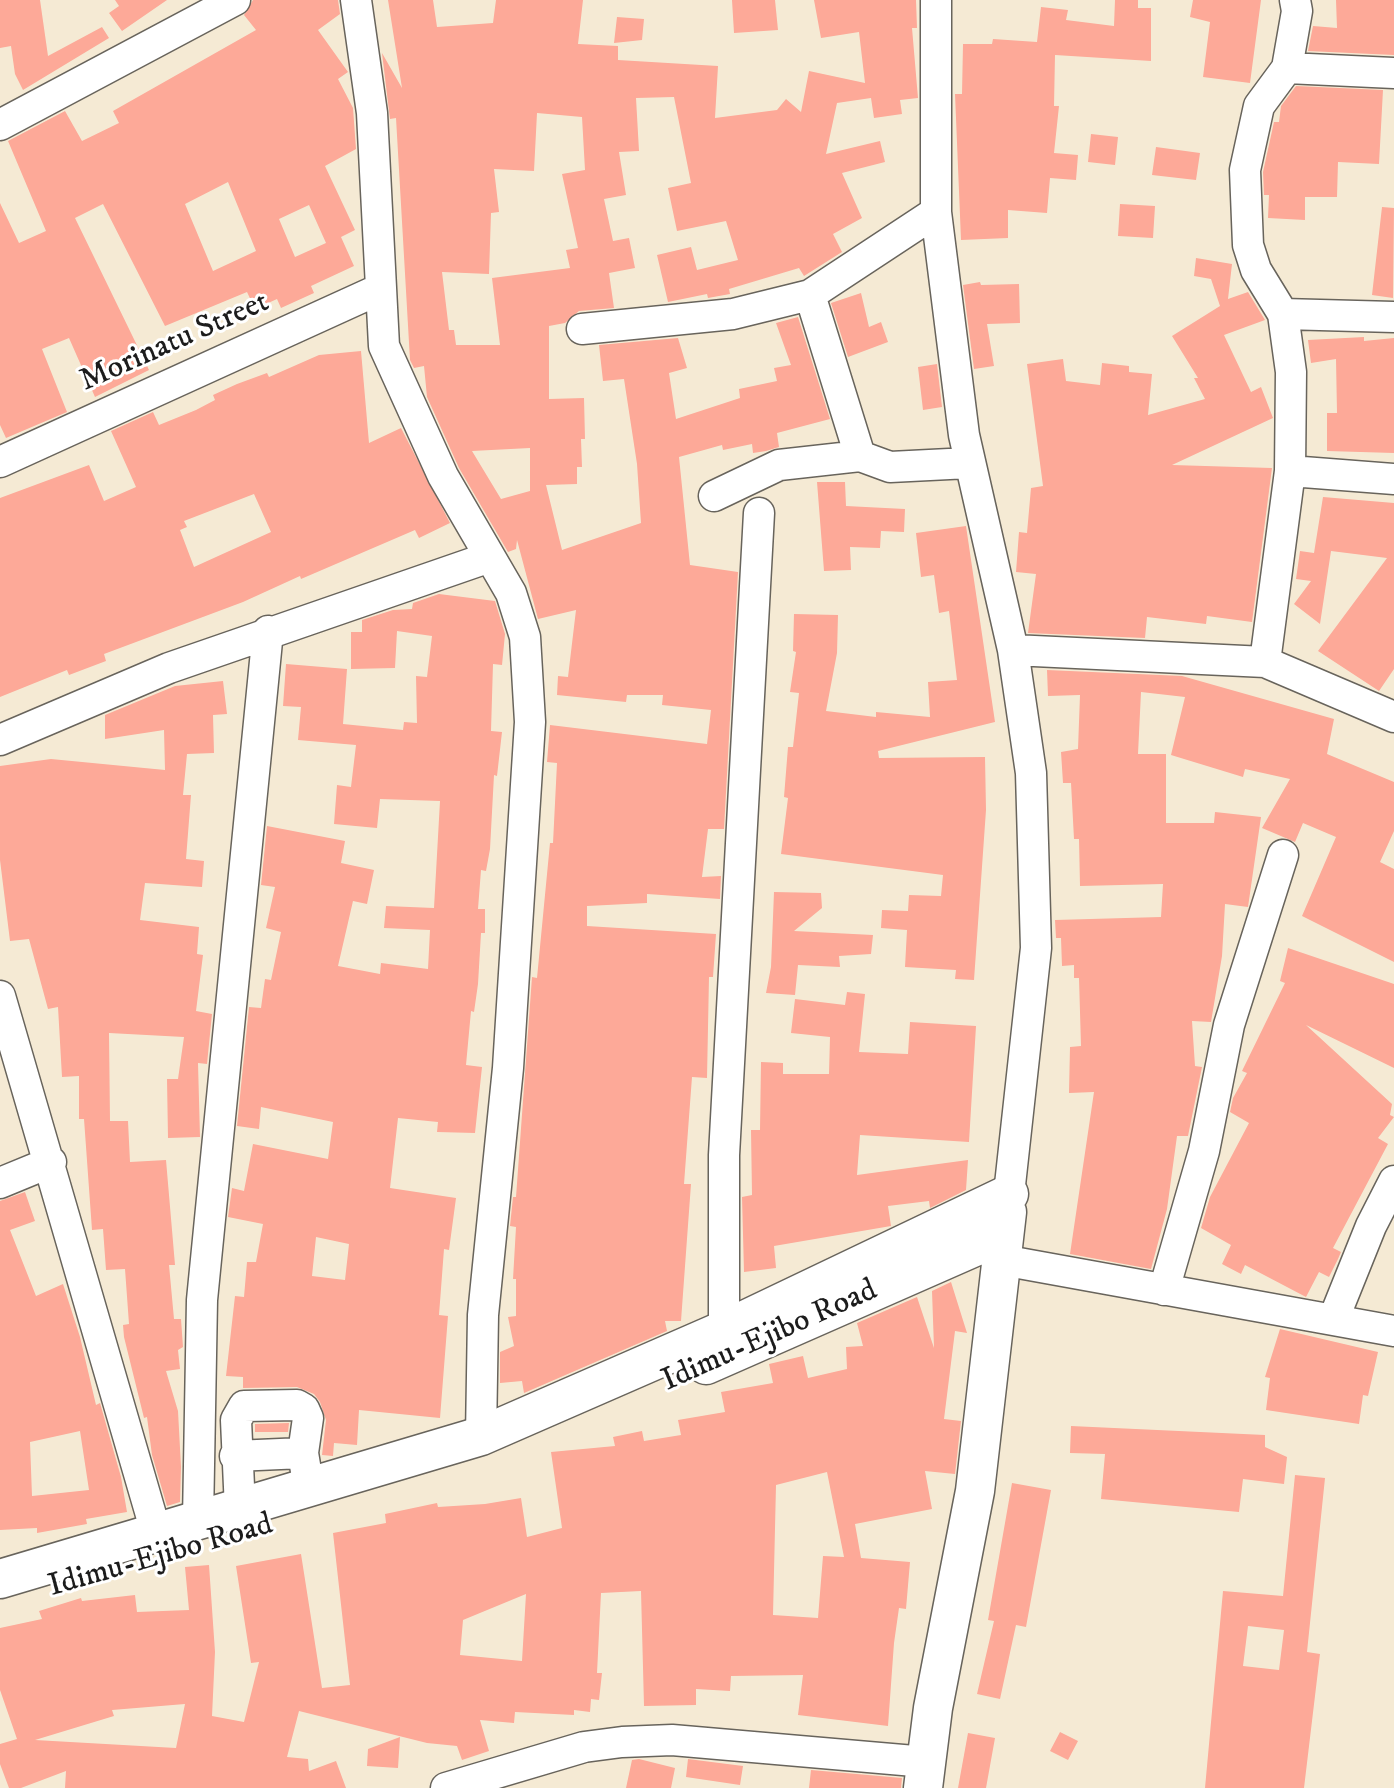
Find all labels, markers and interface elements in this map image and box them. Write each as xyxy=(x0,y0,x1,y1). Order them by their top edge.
street label: Morinatu Street xyxy=(74,284,276,402)
street label: Idimu-Ejibo Road xyxy=(656,1272,884,1402)
street label: Idimu-Ejibo Road xyxy=(44,1507,278,1607)

